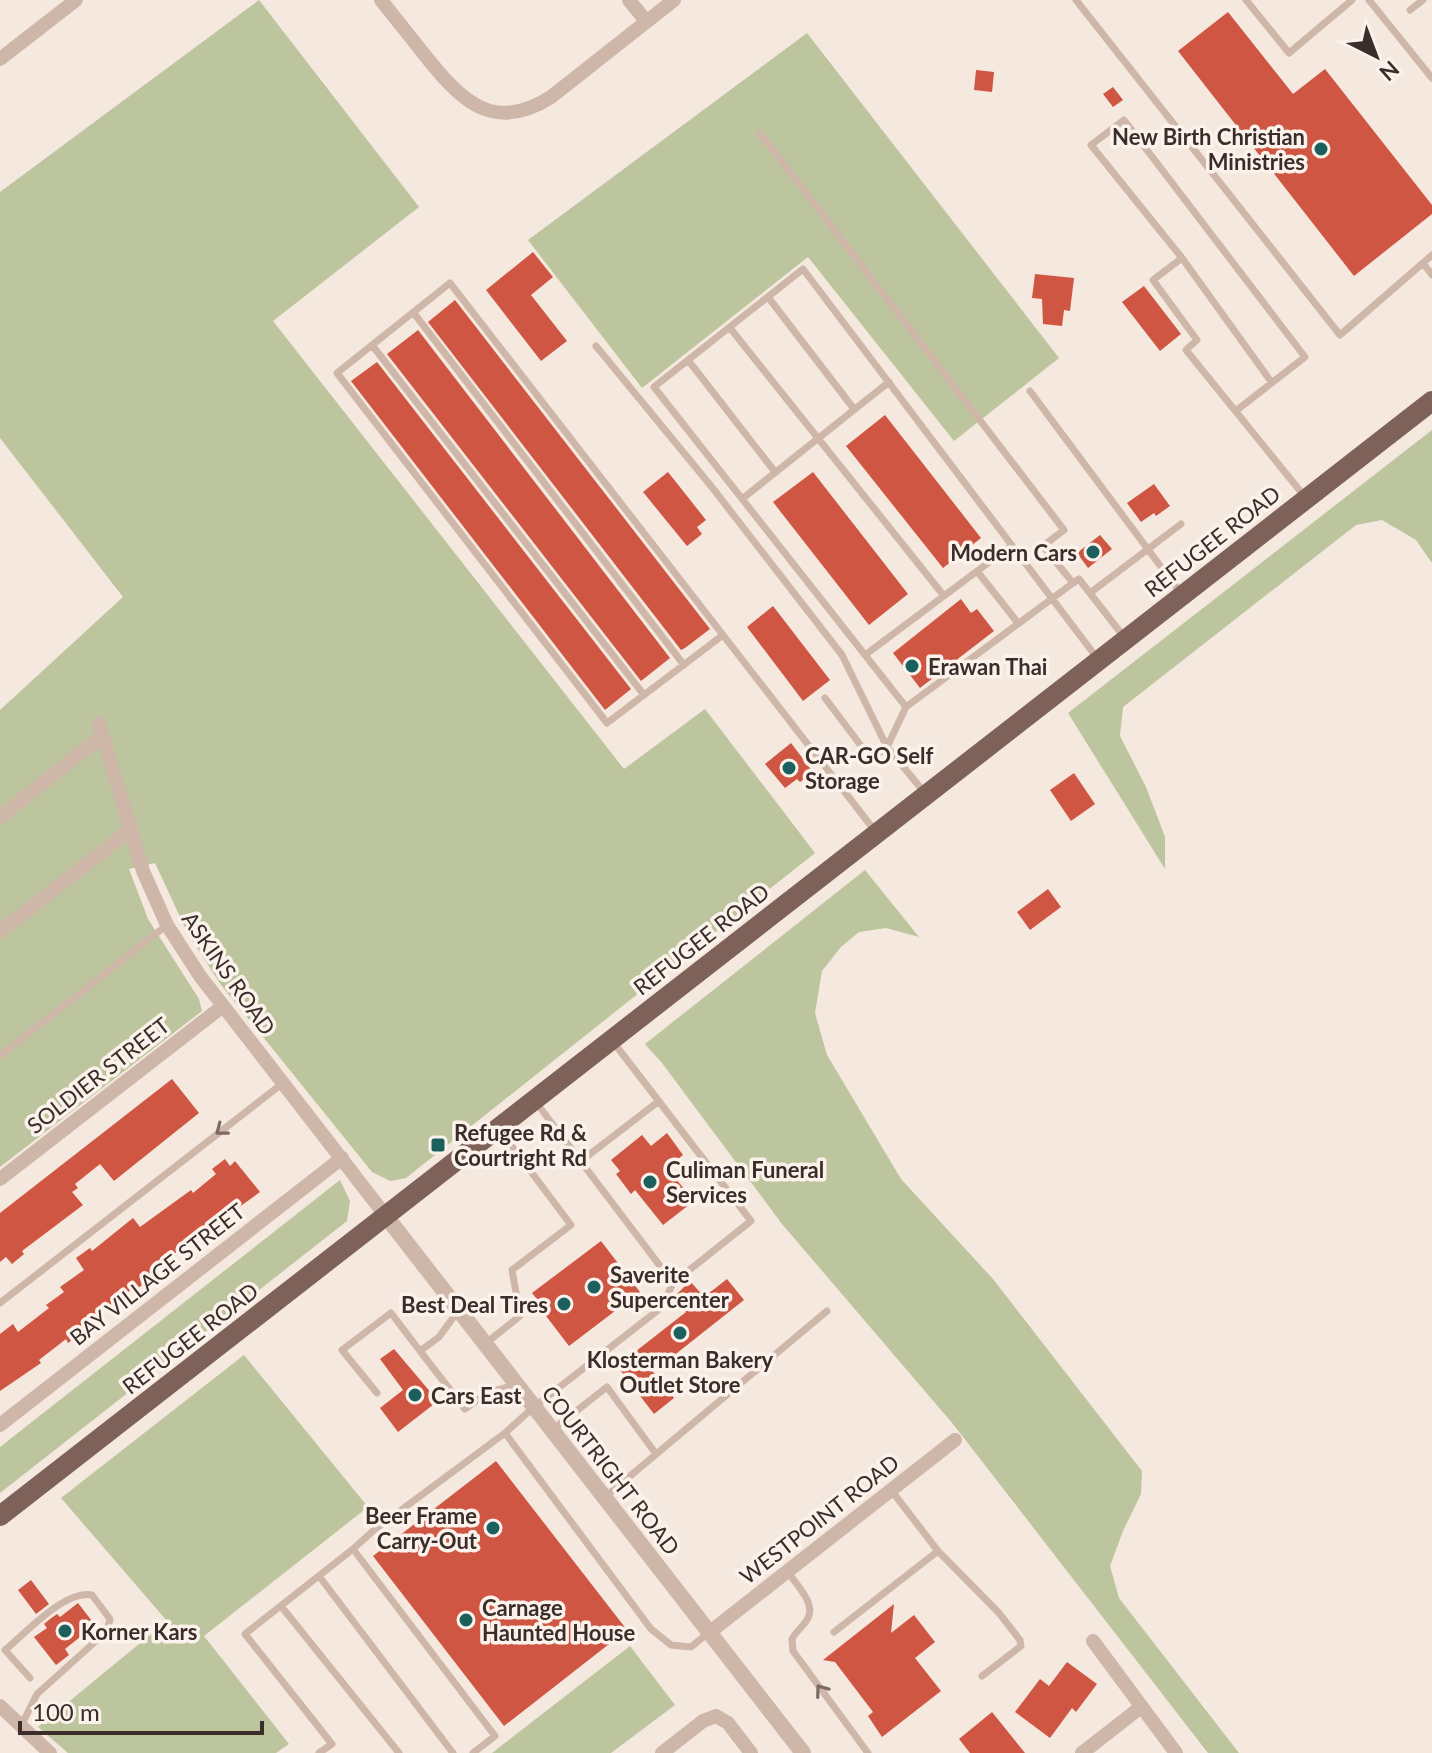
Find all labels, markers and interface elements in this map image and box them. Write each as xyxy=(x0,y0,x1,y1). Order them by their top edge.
north arrow xyxy=(1336,16,1416,96)
text: N xyxy=(1374,56,1405,87)
place label: New Birth Christian Ministries xyxy=(1112,123,1305,175)
marker: New Birth Christian Ministries xyxy=(1312,140,1330,158)
street label: REFUGEE ROAD xyxy=(1139,480,1285,602)
place label: Modern Cars xyxy=(950,539,1077,566)
marker: Modern Cars xyxy=(1084,543,1102,561)
place label: Erawan Thai xyxy=(928,653,1047,680)
marker: Erawan Thai xyxy=(903,657,921,675)
place label: CAR-GO Self Storage xyxy=(805,742,934,794)
marker: CAR-GO Self Storage xyxy=(780,759,798,777)
street label: REFUGEE ROAD xyxy=(628,878,774,1000)
street label: ASKINS ROAD xyxy=(177,906,281,1040)
street label: SOLDIER STREET xyxy=(22,1011,174,1139)
place label: Refugee Rd & Courtright Rd xyxy=(454,1119,587,1171)
one-way arrow xyxy=(215,1121,230,1135)
marker: Refugee Rd & Courtright Rd xyxy=(429,1136,447,1154)
place label: Culiman Funeral Services xyxy=(666,1156,824,1208)
marker: Culiman Funeral Services xyxy=(641,1173,659,1191)
street label: BAY VILLAGE STREET xyxy=(64,1197,250,1351)
place label: Saverite Supercenter xyxy=(610,1261,730,1313)
street label: REFUGEE ROAD xyxy=(117,1277,263,1399)
marker: Saverite Supercenter xyxy=(585,1278,603,1296)
place label: Best Deal Tires xyxy=(401,1291,548,1318)
marker: Best Deal Tires xyxy=(555,1295,573,1313)
marker: Klosterman Bakery Outlet Store xyxy=(671,1324,689,1342)
place label: Klosterman Bakery Outlet Store xyxy=(587,1346,774,1398)
street label: COURTRIGHT ROAD xyxy=(536,1380,686,1560)
place label: Cars East xyxy=(431,1382,522,1409)
marker: Cars East xyxy=(406,1386,424,1404)
street label: WESTPOINT ROAD xyxy=(734,1448,904,1590)
place label: Beer Frame Carry-Out xyxy=(365,1502,478,1554)
marker: Beer Frame Carry-Out xyxy=(484,1519,502,1537)
place label: Carnage Haunted House xyxy=(482,1594,635,1646)
marker: Carnage Haunted House xyxy=(457,1611,475,1629)
place label: Korner Kars xyxy=(81,1618,197,1645)
marker: Korner Kars xyxy=(56,1622,74,1640)
scale bar xyxy=(20,1685,262,1735)
one-way arrow xyxy=(817,1685,831,1699)
text: 100 m xyxy=(32,1697,100,1726)

